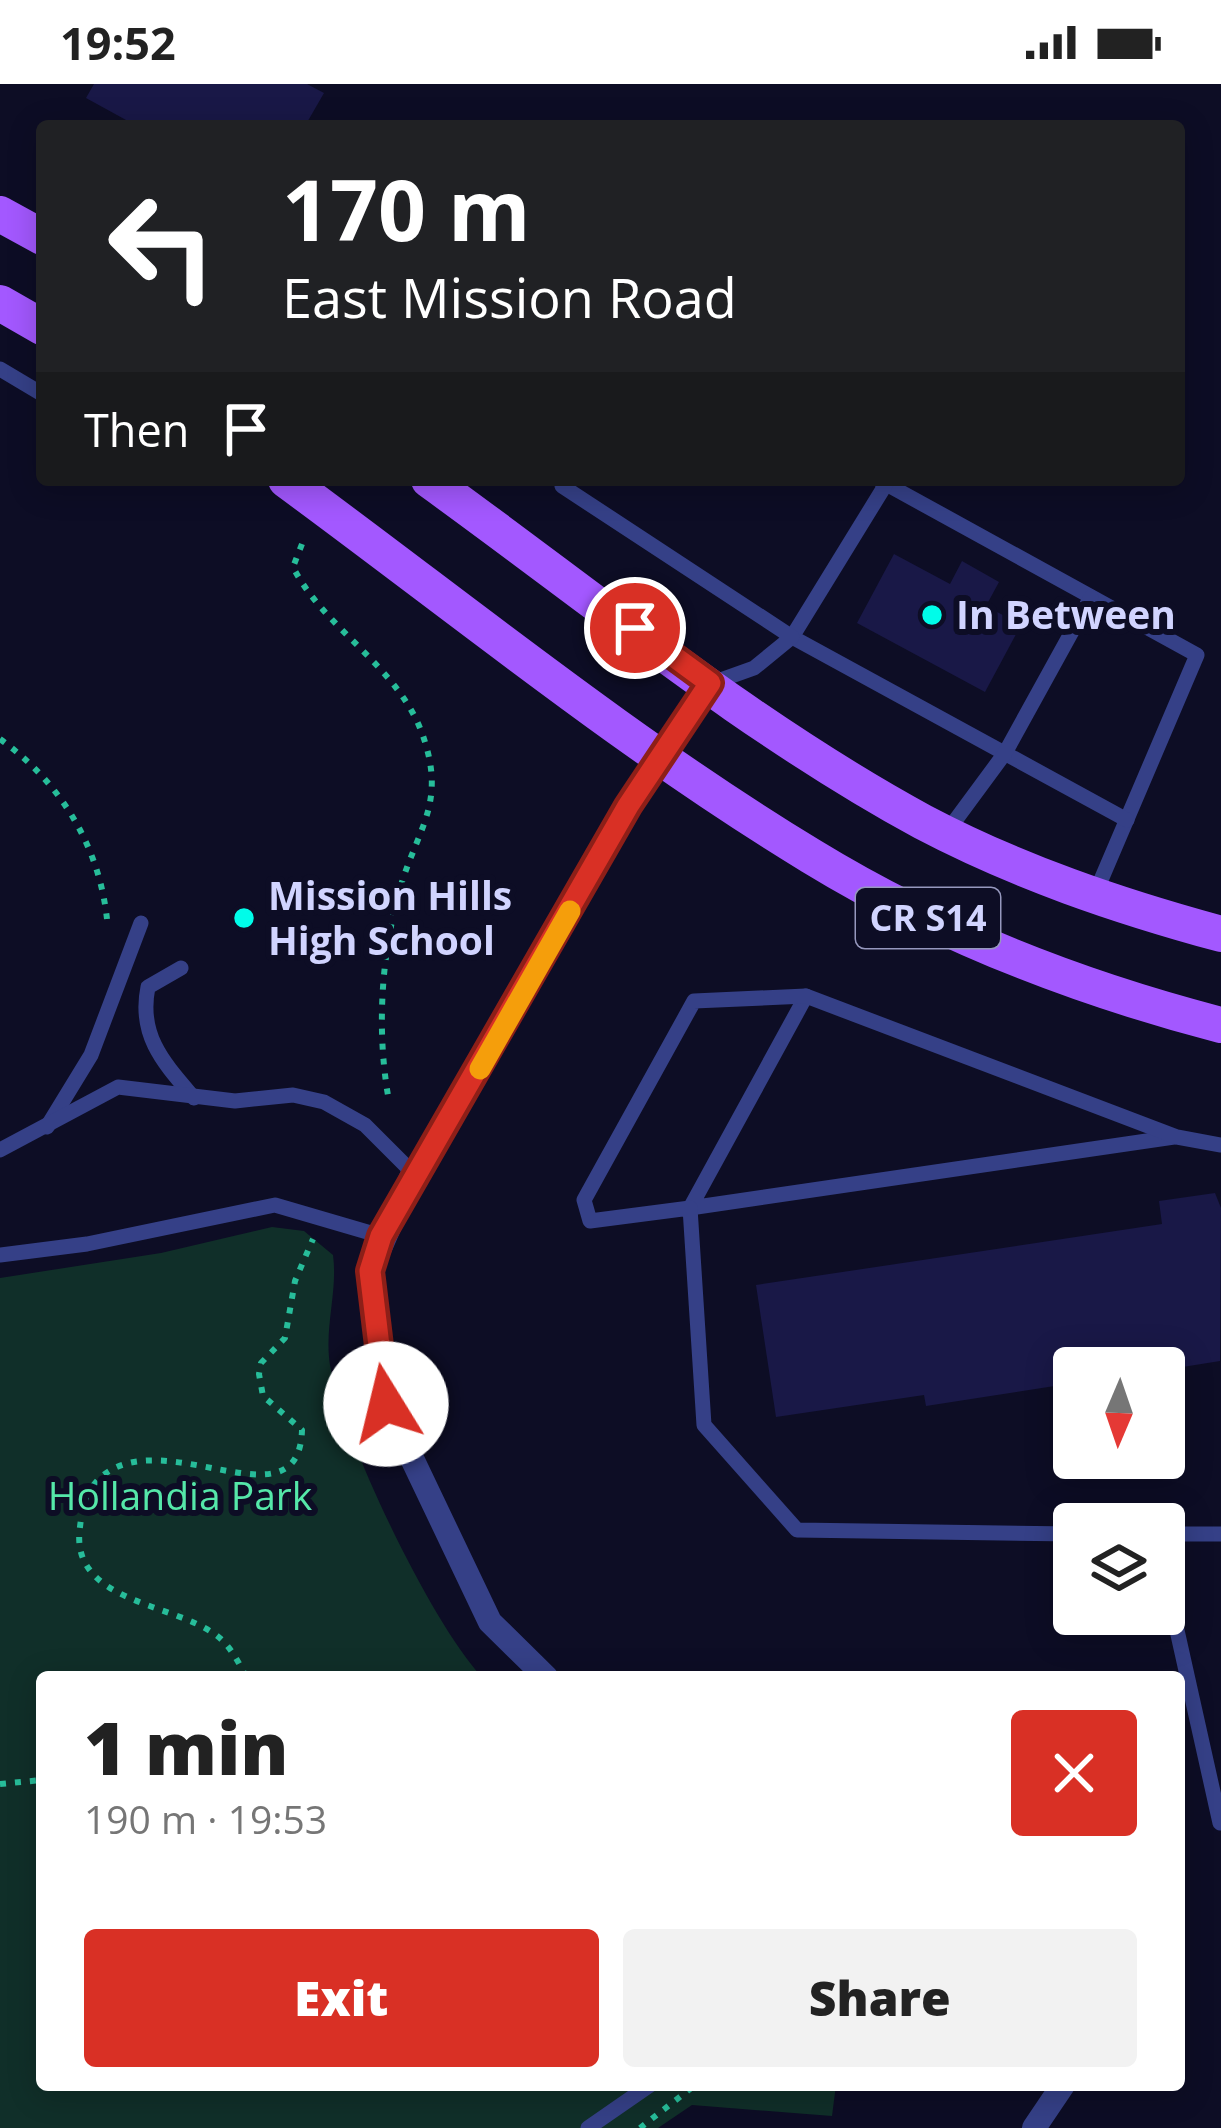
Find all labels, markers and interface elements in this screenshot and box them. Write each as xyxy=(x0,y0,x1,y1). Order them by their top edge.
text: 19:52 xyxy=(60,12,176,73)
text: 170 m xyxy=(282,151,530,266)
icon: left xyxy=(84,168,240,324)
text: East Mission Road xyxy=(282,260,737,334)
icon: arrive xyxy=(213,396,279,462)
text: Then xyxy=(84,399,189,460)
pin xyxy=(584,577,686,679)
place label: In Between xyxy=(956,587,1176,640)
icon: arrive xyxy=(602,595,668,661)
marker: In Between xyxy=(919,602,945,628)
place label: Mission Hills High School xyxy=(268,868,512,966)
road number: CR S14 xyxy=(856,888,1000,948)
marker: Mission Hills High School xyxy=(231,905,257,931)
position arrow xyxy=(323,1341,449,1467)
north arrow xyxy=(1053,1347,1185,1479)
map controls xyxy=(1053,1347,1185,1635)
park label: Hollandia Park xyxy=(48,1468,313,1521)
button: layers xyxy=(1053,1503,1185,1635)
text: 1 min xyxy=(84,1698,289,1796)
button: close xyxy=(1011,1710,1137,1836)
text: 190 m · 19:53 xyxy=(84,1792,327,1845)
button: Exit xyxy=(84,1929,599,2067)
button: Share xyxy=(623,1929,1137,2067)

